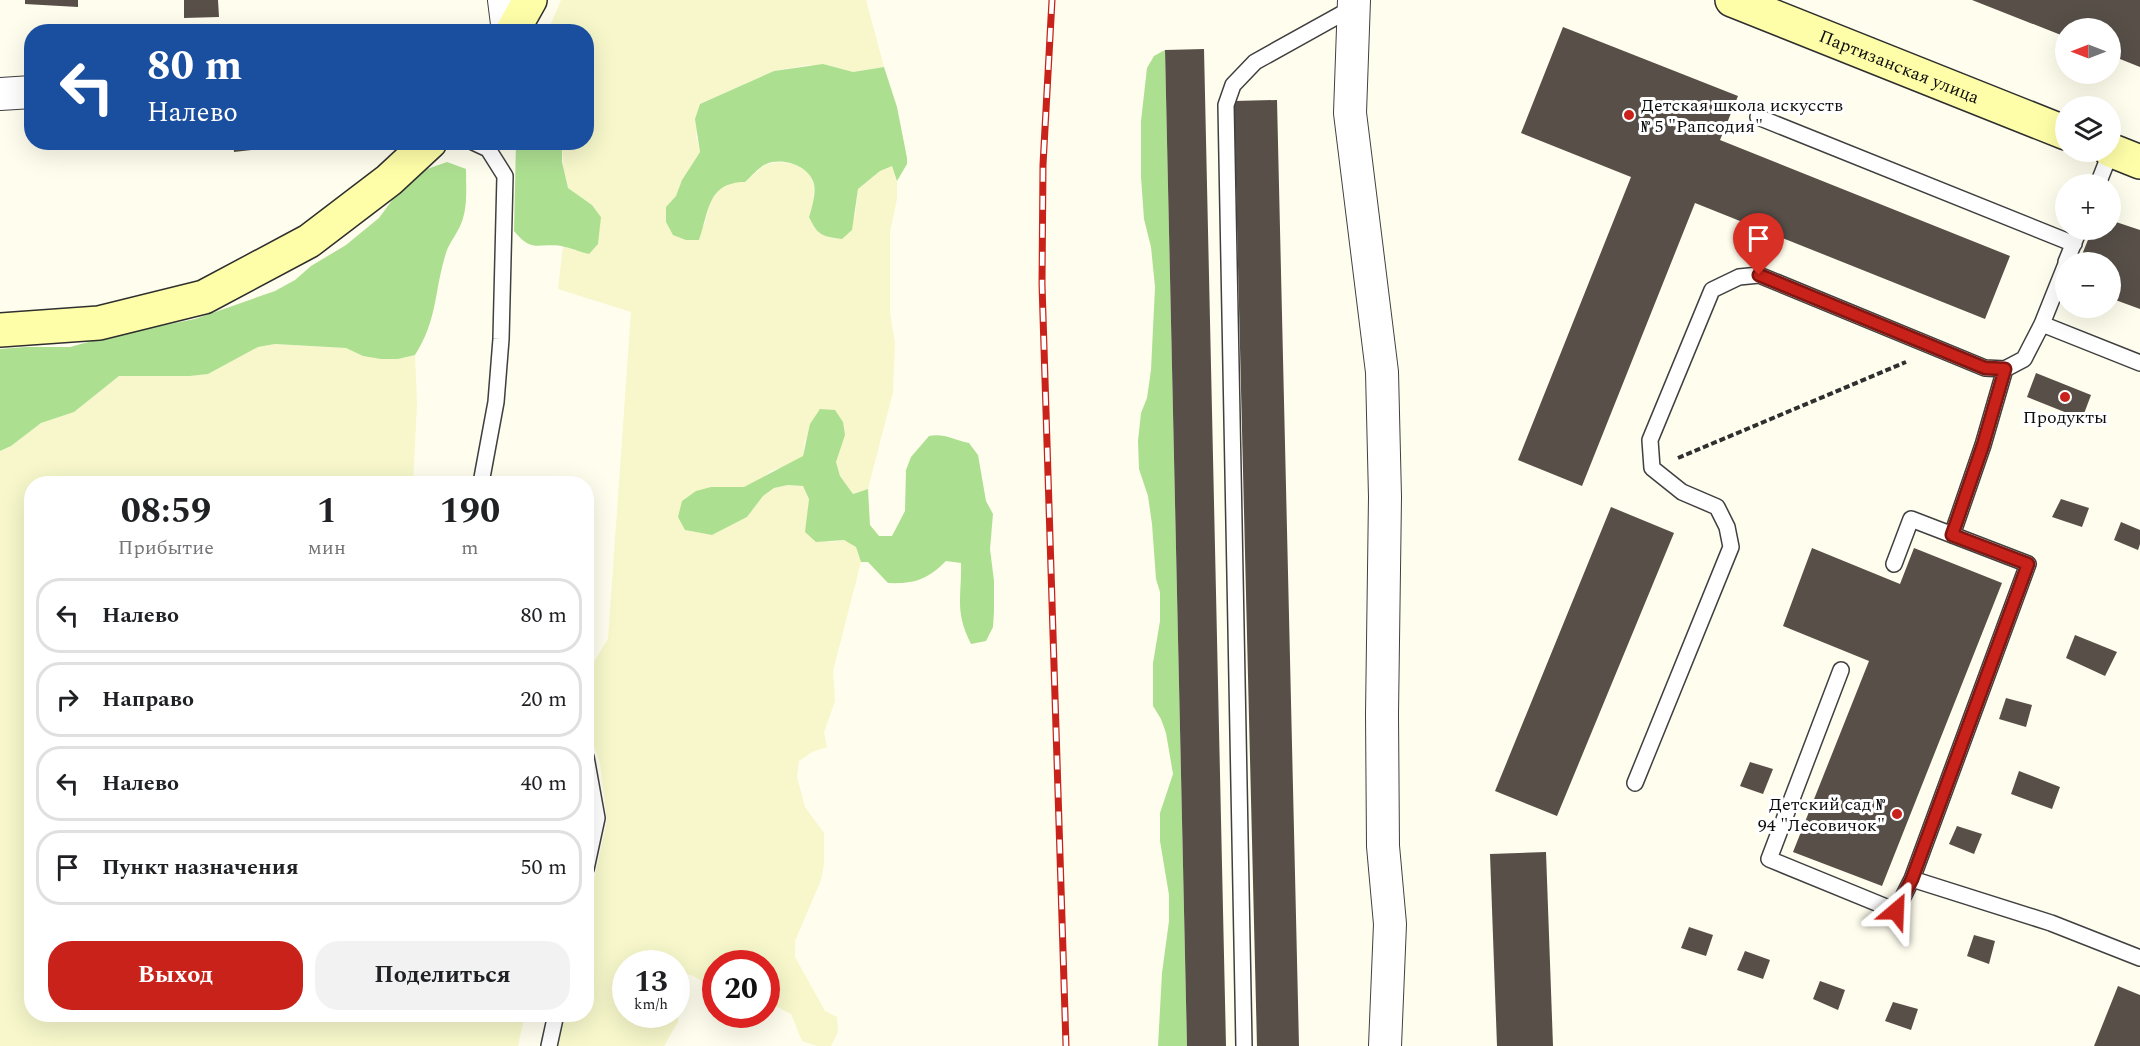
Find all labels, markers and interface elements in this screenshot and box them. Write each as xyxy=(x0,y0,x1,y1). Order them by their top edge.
north arrow xyxy=(2055,18,2121,84)
map controls xyxy=(2055,18,2121,318)
street label: Партизанская улица xyxy=(1815,23,1984,111)
text: 80 m xyxy=(147,35,242,98)
icon: left xyxy=(48,48,126,126)
text: Налево xyxy=(147,92,238,134)
place label: Детская школа искусств № 5 "Рапсодия" xyxy=(1641,92,1843,140)
button: layers xyxy=(2055,96,2121,162)
marker: Детская школа искусств № 5 "Рапсодия" xyxy=(1622,108,1636,122)
button: + xyxy=(2055,174,2121,240)
pin xyxy=(1733,213,1784,275)
icon: arrive xyxy=(1742,222,1775,255)
button: − xyxy=(2055,252,2121,318)
marker: Продукты xyxy=(2058,390,2072,404)
place label: Продукты xyxy=(2023,404,2107,431)
text: 08:59 xyxy=(121,484,211,539)
text: 1 xyxy=(317,484,337,539)
text: 190 xyxy=(440,484,500,539)
text: Прибытие xyxy=(118,533,214,563)
text: мин xyxy=(308,533,346,563)
text: m xyxy=(461,533,478,563)
icon: left xyxy=(51,599,84,632)
text: Налево xyxy=(102,599,179,632)
text: 80 m xyxy=(521,599,567,632)
icon: right xyxy=(51,683,84,716)
text: Направо xyxy=(102,683,194,716)
text: 20 m xyxy=(521,683,567,716)
icon: left xyxy=(51,767,84,800)
text: Налево xyxy=(102,767,179,800)
text: 40 m xyxy=(521,767,567,800)
place label: Детский сад № 94 "Лесовичок" xyxy=(1758,791,1886,839)
marker: Детский сад № 94 "Лесовичок" xyxy=(1890,807,1904,821)
icon: arrive xyxy=(51,851,84,884)
text: Пункт назначения xyxy=(102,851,299,884)
text: 50 m xyxy=(521,851,567,884)
position arrow xyxy=(1864,879,1928,943)
button: Выход xyxy=(48,941,303,1010)
button: Поделиться xyxy=(315,941,570,1010)
speed limit sign: 20 xyxy=(702,950,780,1028)
text: 13 xyxy=(634,959,668,1005)
text: km/h xyxy=(634,993,668,1016)

